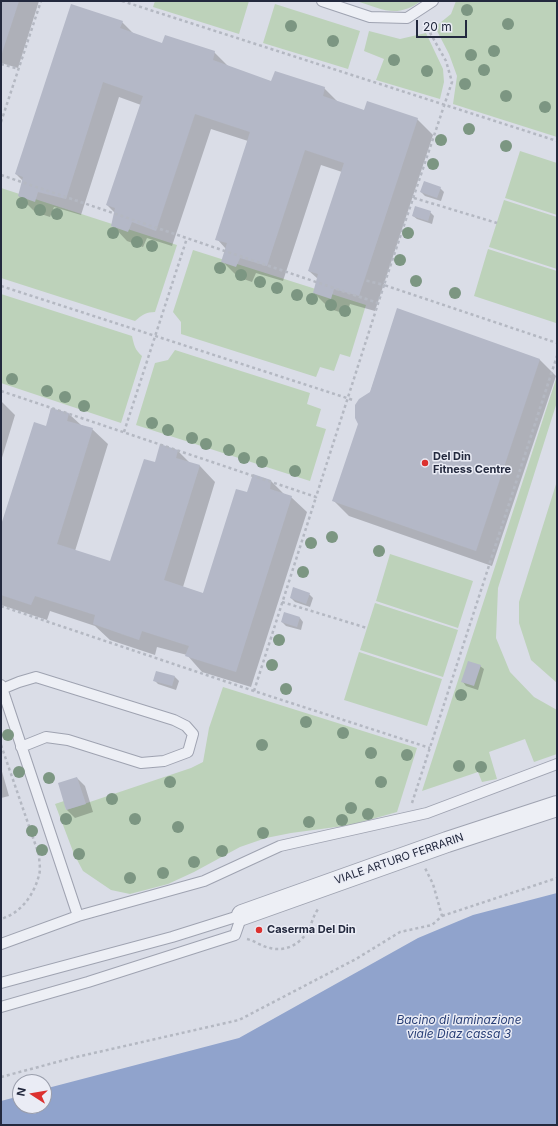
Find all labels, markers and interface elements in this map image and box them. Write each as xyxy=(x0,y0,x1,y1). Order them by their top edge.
scale bar xyxy=(418,12,469,38)
text: 20 m xyxy=(423,19,452,34)
place label: Del Din Fitness Centre xyxy=(433,450,511,476)
marker: Del Din Fitness Centre xyxy=(420,458,430,468)
street label: VIALE ARTURO FERRARIN xyxy=(333,831,465,887)
place label: Caserma Del Din xyxy=(267,923,356,937)
marker: Caserma Del Din xyxy=(254,925,264,935)
water label: Bacino di laminazione viale Diaz cassa 3 xyxy=(396,1013,522,1041)
north arrow xyxy=(12,1074,52,1114)
text: N xyxy=(14,1086,29,1097)

